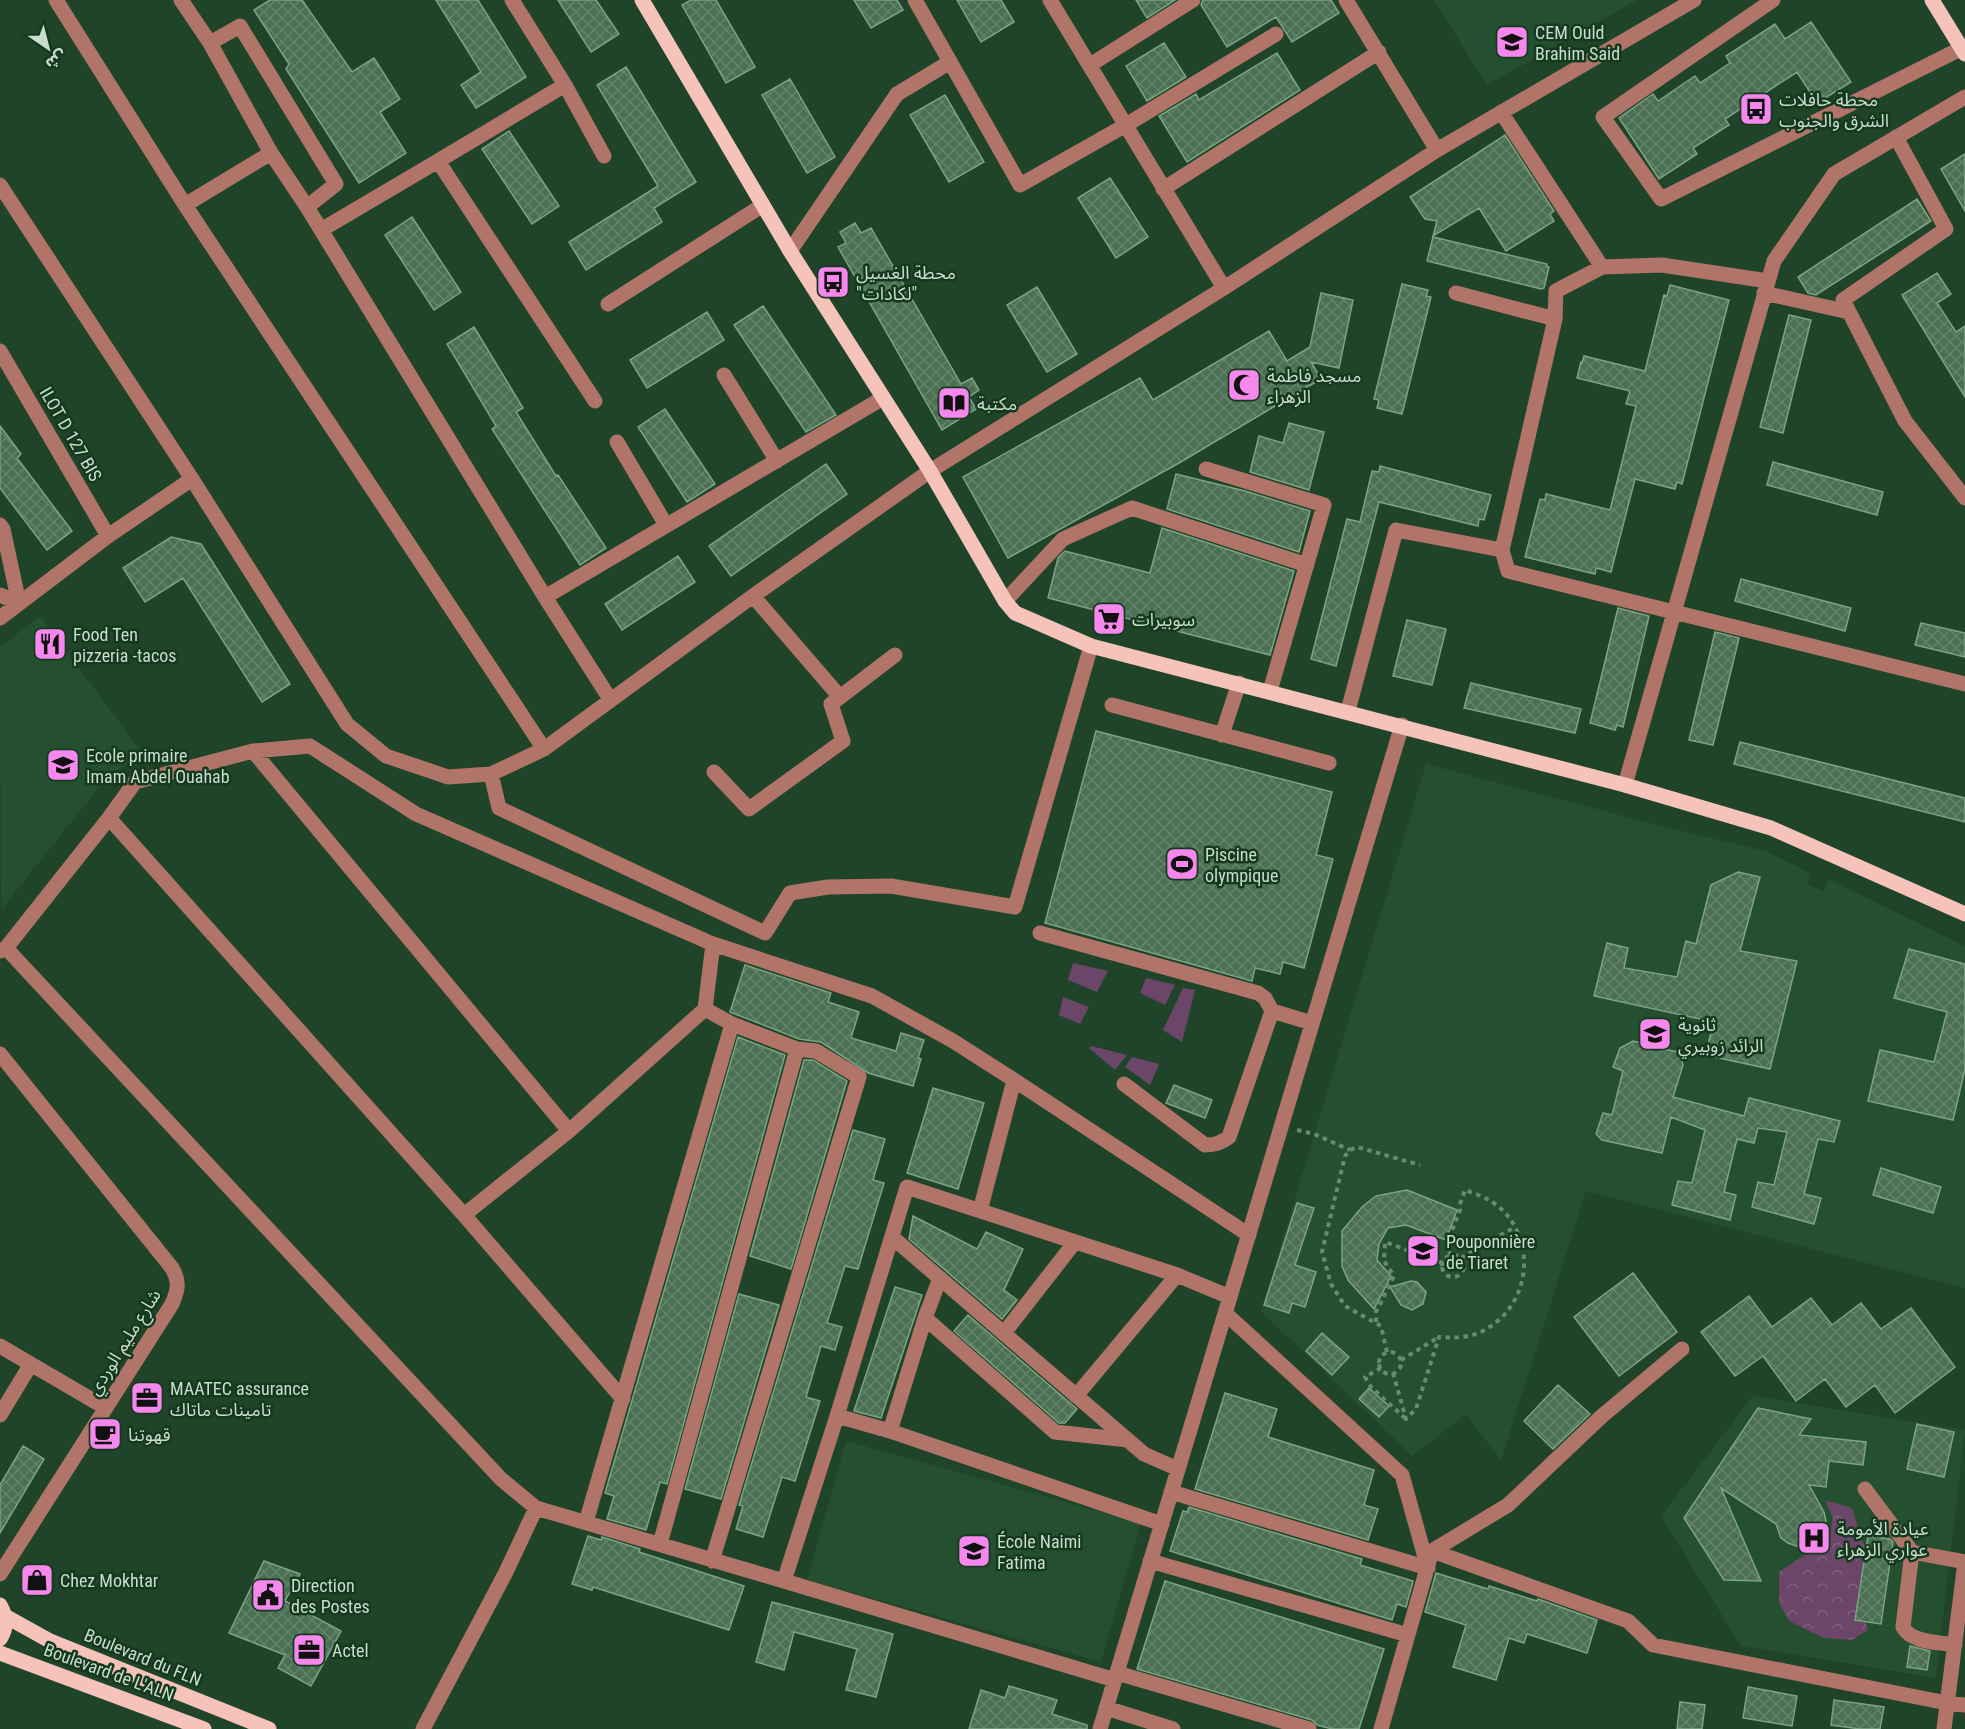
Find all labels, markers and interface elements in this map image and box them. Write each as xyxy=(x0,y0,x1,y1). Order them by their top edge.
north arrow xyxy=(18,18,78,78)
place label: CEM Ould Brahim Said xyxy=(1535,22,1620,64)
school or university icon: CEM Ould Brahim Said xyxy=(1494,24,1530,60)
text: ش xyxy=(42,46,71,74)
place label: محطة حافلات الشرق والجنوب xyxy=(1779,89,1889,132)
bus stop icon: محطة حافلات الشرق والجنوب xyxy=(1738,91,1774,127)
place label: محطة الغسيل "لكادات" xyxy=(856,262,956,304)
bus stop icon: محطة الغسيل "لكادات" xyxy=(815,264,851,300)
place label: مسجد فاطمة الزهراء xyxy=(1267,365,1362,408)
mosque icon: مسجد فاطمة الزهراء xyxy=(1226,367,1262,403)
street label: ILOT D 127 BIS xyxy=(36,383,106,485)
library icon: مكتبة xyxy=(936,385,972,421)
place label: مكتبة xyxy=(977,393,1017,414)
supermarket icon: سوبيرات xyxy=(1091,601,1127,637)
place label: سوبيرات xyxy=(1132,609,1195,631)
place label: Food Ten pizzeria -tacos xyxy=(73,624,176,666)
restaurant icon: Food Ten pizzeria -tacos xyxy=(32,626,68,662)
place label: Ecole primaire Imam Abdel Ouahab xyxy=(86,745,230,787)
school or university icon: Ecole primaire Imam Abdel Ouahab xyxy=(45,747,81,783)
place label: Piscine olympique xyxy=(1205,844,1278,886)
sports icon: Piscine olympique xyxy=(1164,846,1200,882)
place label: ثانوية الرائد زوبيري xyxy=(1678,1014,1764,1059)
school or university icon: ثانوية الرائد زوبيري xyxy=(1637,1016,1673,1052)
place label: Pouponnière de Tiaret xyxy=(1446,1231,1535,1273)
school or university icon: Pouponnière de Tiaret xyxy=(1405,1233,1441,1269)
street label: شارع مليم الوردي xyxy=(83,1285,168,1401)
place label: MAATEC assurance تامينات ماتاك xyxy=(170,1378,309,1420)
office icon: MAATEC assurance تامينات ماتاك xyxy=(129,1380,165,1416)
cafe icon: قهوتنا xyxy=(87,1416,123,1452)
place label: قهوتنا xyxy=(128,1424,170,1446)
place label: عيادة الأمومة عواري الزهراء xyxy=(1837,1518,1929,1563)
hospital icon: عيادة الأمومة عواري الزهراء xyxy=(1796,1520,1832,1556)
place label: École Naimi Fatima xyxy=(997,1531,1081,1573)
school or university icon: École Naimi Fatima xyxy=(956,1533,992,1569)
shop icon: Chez Mokhtar xyxy=(19,1562,55,1598)
place label: Chez Mokhtar xyxy=(60,1570,159,1591)
place label: Direction des Postes xyxy=(291,1575,370,1617)
public building icon: Direction des Postes xyxy=(250,1577,286,1613)
street label: Boulevard du FLN xyxy=(81,1624,205,1690)
office icon: Actel xyxy=(291,1632,327,1668)
street label: Boulevard de L'ALN xyxy=(41,1639,177,1705)
place label: Actel xyxy=(332,1640,369,1661)

